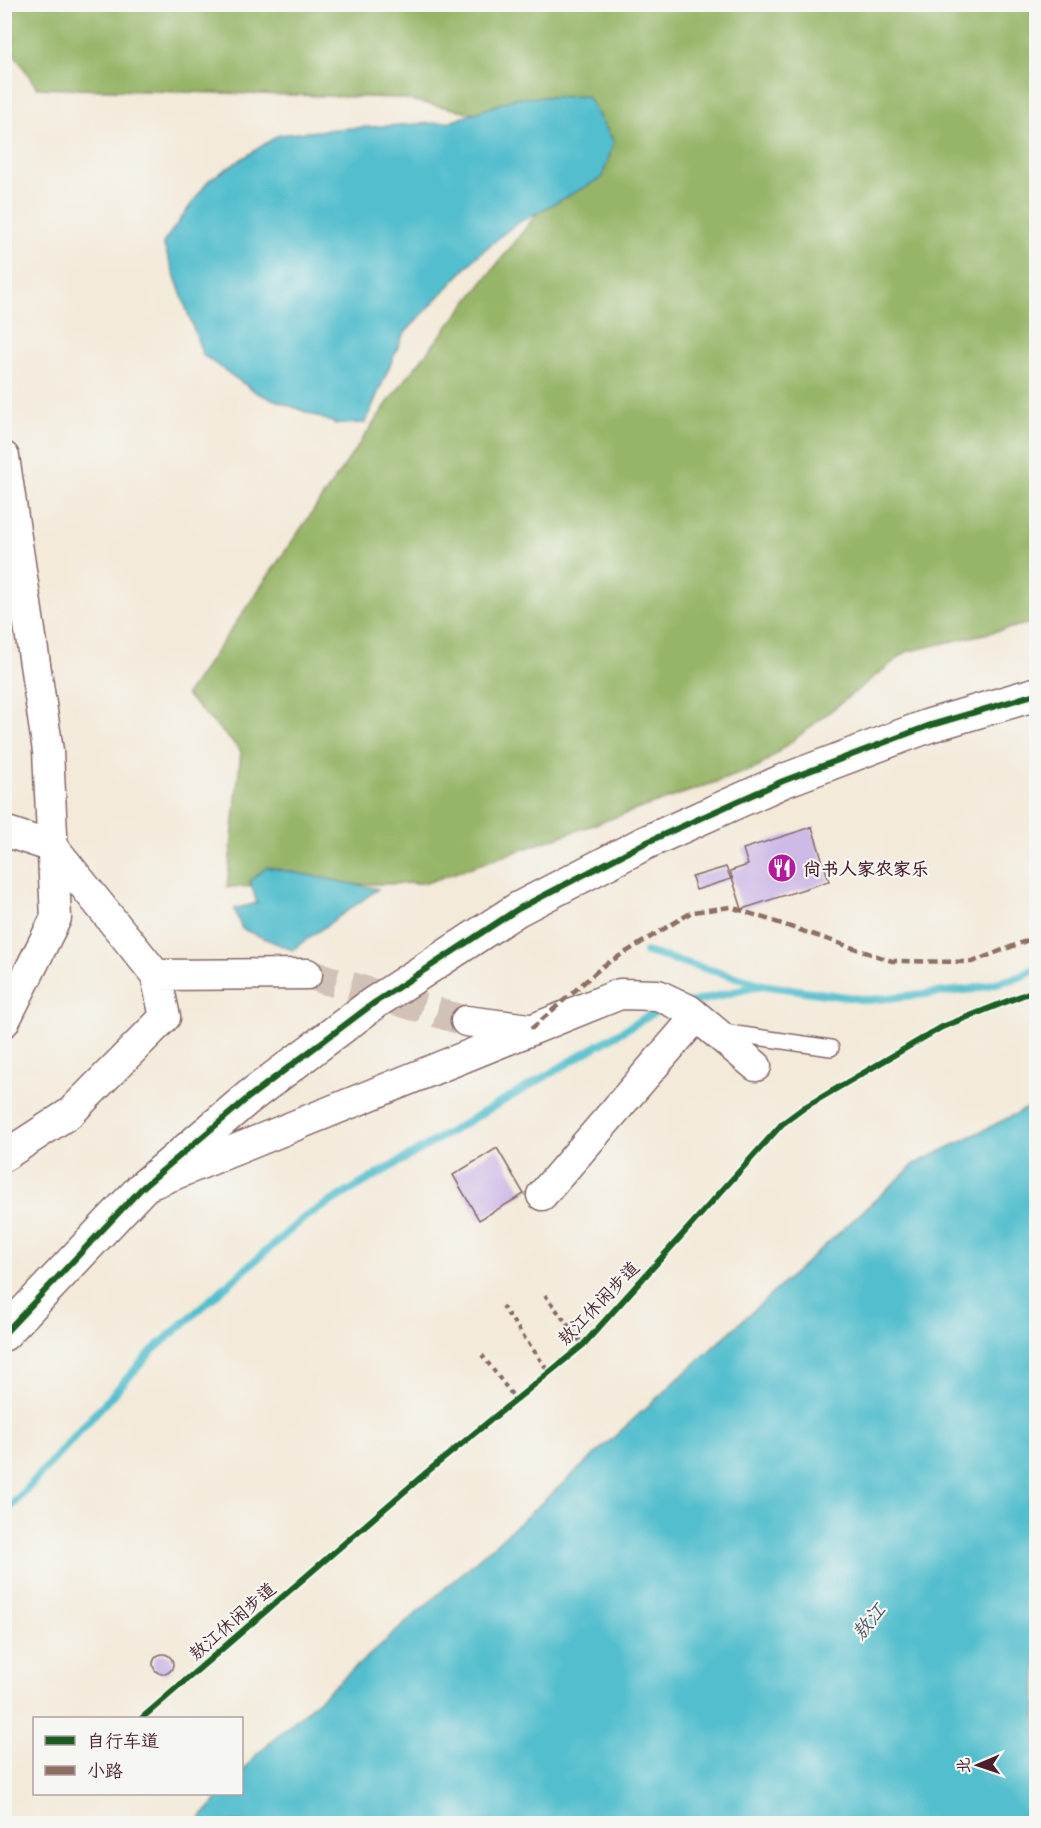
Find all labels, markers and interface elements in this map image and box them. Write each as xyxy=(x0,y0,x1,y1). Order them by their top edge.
restaurant icon: 尚书人家农家乐 xyxy=(766,852,798,884)
place label: 尚书人家农家乐 xyxy=(803,857,929,880)
street label: 敖江休闲步道 xyxy=(552,1256,644,1350)
street label: 敖江休闲步道 xyxy=(184,1577,280,1665)
water label: 敖江 xyxy=(846,1597,891,1644)
legend xyxy=(33,1717,243,1795)
text: 自行车道 xyxy=(87,1729,159,1752)
north arrow xyxy=(948,1735,1008,1795)
text: 北 xyxy=(953,1757,973,1774)
text: 小路 xyxy=(87,1759,123,1782)

